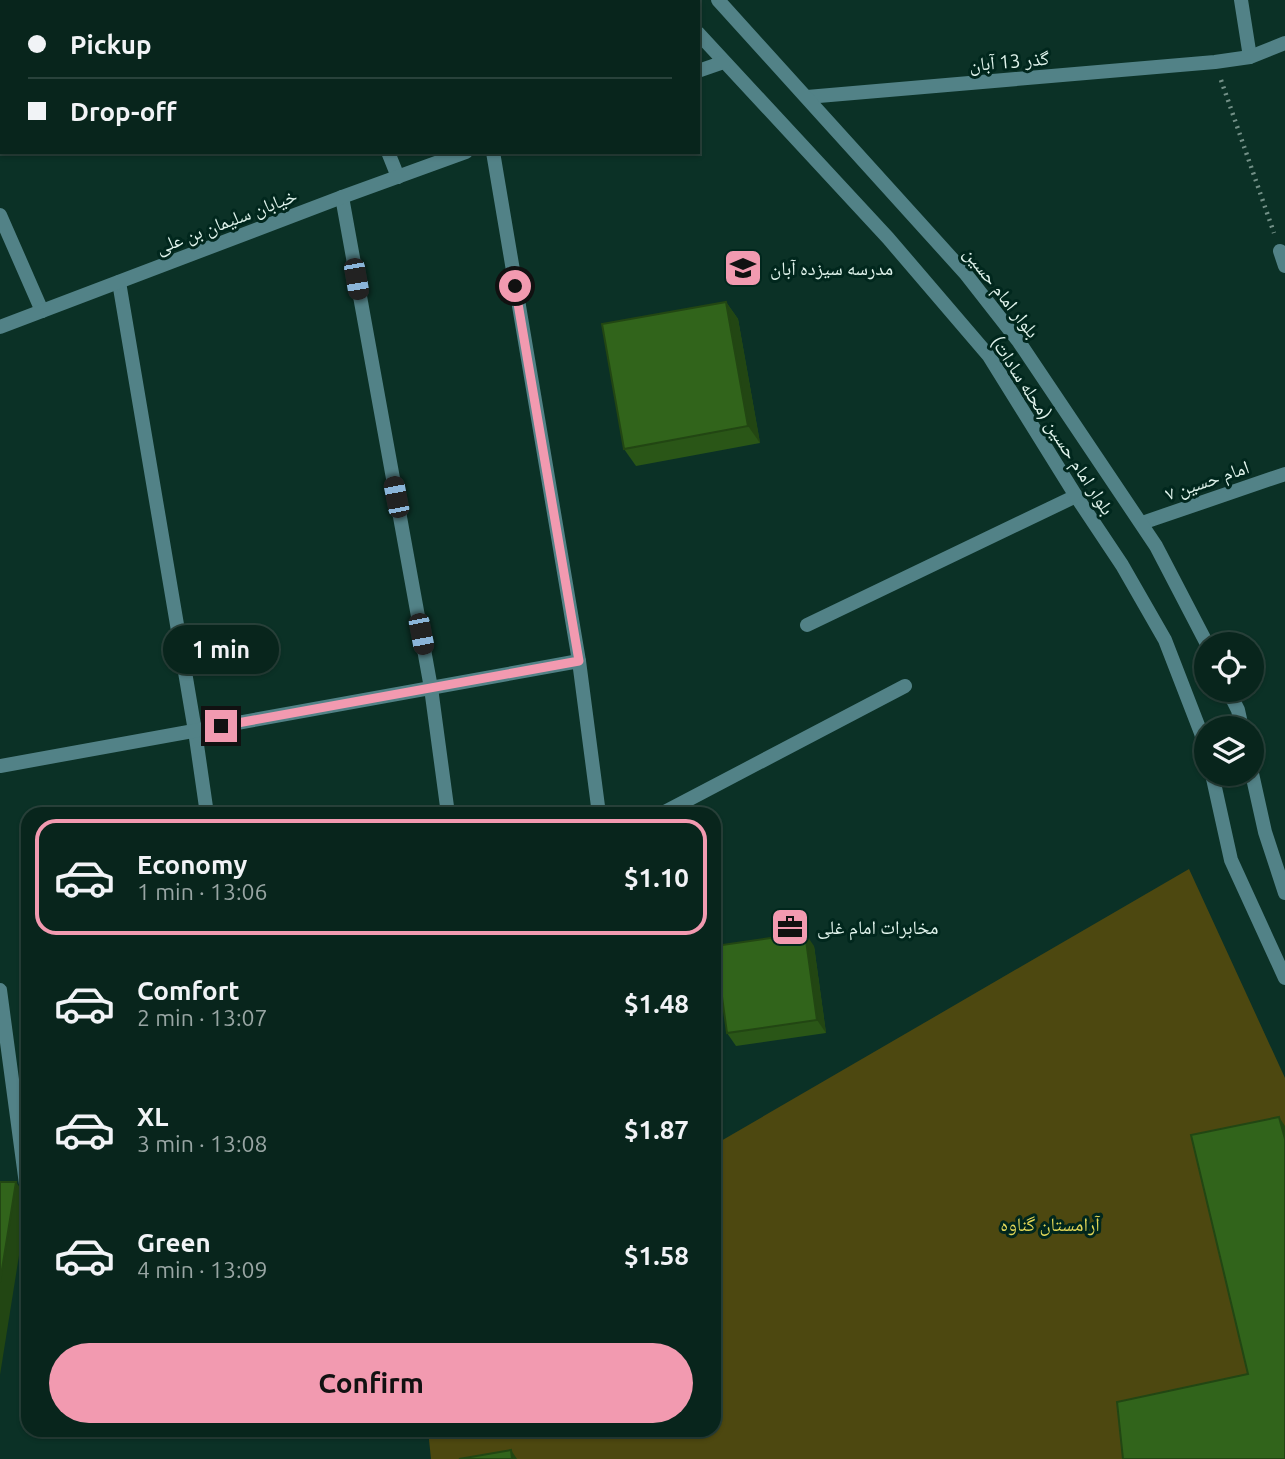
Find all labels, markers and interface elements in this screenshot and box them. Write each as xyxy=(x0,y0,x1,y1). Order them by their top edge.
text: Pickup xyxy=(70,30,152,59)
street label: گذر 13 آبان xyxy=(968,47,1050,76)
text: Drop-off xyxy=(70,97,177,126)
street label: خیابان سلیمان بن علی xyxy=(152,184,300,259)
street label: بلوار امام حسین xyxy=(957,242,1044,344)
school or university icon: مدرسه سیزده آبان xyxy=(722,247,764,289)
car xyxy=(343,256,370,302)
place label: مدرسه سیزده آبان xyxy=(770,257,893,280)
route start xyxy=(499,270,531,302)
street label: بلوار امام حسین (محله سادات) xyxy=(984,331,1119,520)
street label: امام حسین ۷ xyxy=(1162,455,1253,507)
car xyxy=(382,474,411,520)
car xyxy=(407,611,436,657)
callout: 1 min xyxy=(163,624,279,674)
map controls xyxy=(1194,632,1264,786)
button: locate xyxy=(1194,632,1264,702)
text: 1 min xyxy=(192,637,250,662)
route end xyxy=(205,710,237,742)
button: layers xyxy=(1194,716,1264,786)
icon: car xyxy=(53,846,116,909)
text: Economy xyxy=(137,850,247,879)
text: $1.10 xyxy=(624,863,689,892)
text: 1 min · 13:06 xyxy=(137,879,268,904)
office icon: مخابرات امام غلی xyxy=(769,906,811,948)
place label: مخابرات امام غلی xyxy=(817,916,939,941)
icon: car xyxy=(53,972,116,1035)
text: Comfort xyxy=(137,976,240,1005)
text: $1.48 xyxy=(624,989,689,1018)
text: 2 min · 13:07 xyxy=(137,1005,268,1030)
icon: car xyxy=(53,1098,116,1161)
text: XL xyxy=(137,1102,168,1131)
text: $1.87 xyxy=(624,1115,689,1144)
text: 3 min · 13:08 xyxy=(137,1131,268,1156)
park label: آرامستان گناوه xyxy=(1000,1213,1101,1236)
icon: car xyxy=(53,1224,116,1287)
text: Green xyxy=(137,1228,211,1257)
text: $1.58 xyxy=(624,1241,689,1270)
text: 4 min · 13:09 xyxy=(137,1257,268,1282)
button: Confirm xyxy=(49,1343,693,1423)

